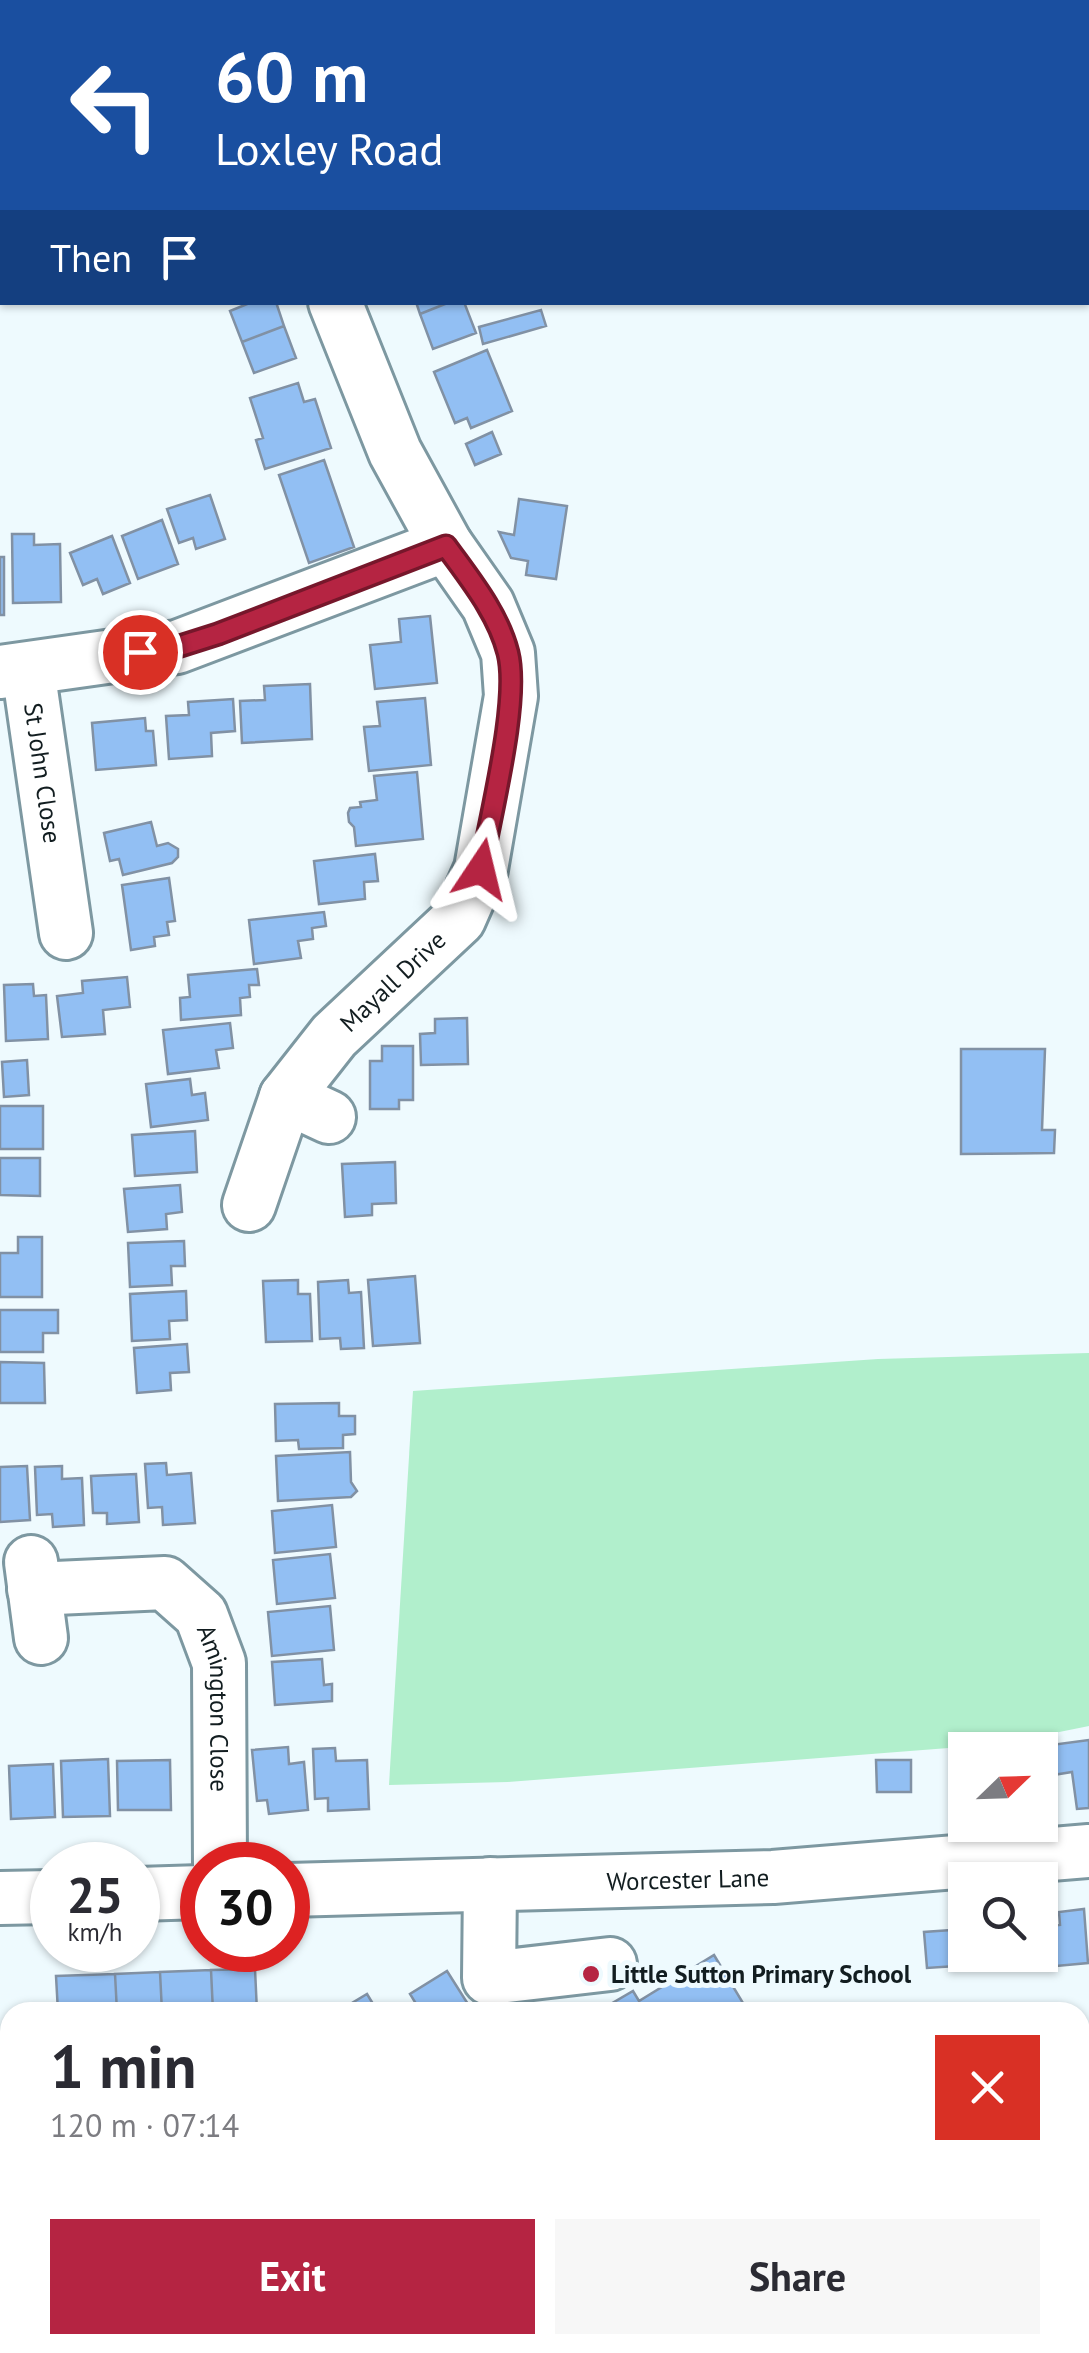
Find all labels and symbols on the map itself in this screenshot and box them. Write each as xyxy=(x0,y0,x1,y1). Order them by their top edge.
pin xyxy=(98,610,183,695)
street label: St John Close xyxy=(17,701,69,845)
position arrow xyxy=(429,817,533,921)
street label: Mayall Drive xyxy=(333,924,452,1039)
street label: Amington Close xyxy=(190,1620,236,1792)
north arrow xyxy=(948,1732,1058,1842)
speed limit sign: 30 xyxy=(180,1842,310,1972)
street label: Worcester Lane xyxy=(606,1861,770,1897)
place label: Little Sutton Primary School xyxy=(611,1958,912,1990)
marker: Little Sutton Primary School xyxy=(580,1963,602,1985)

